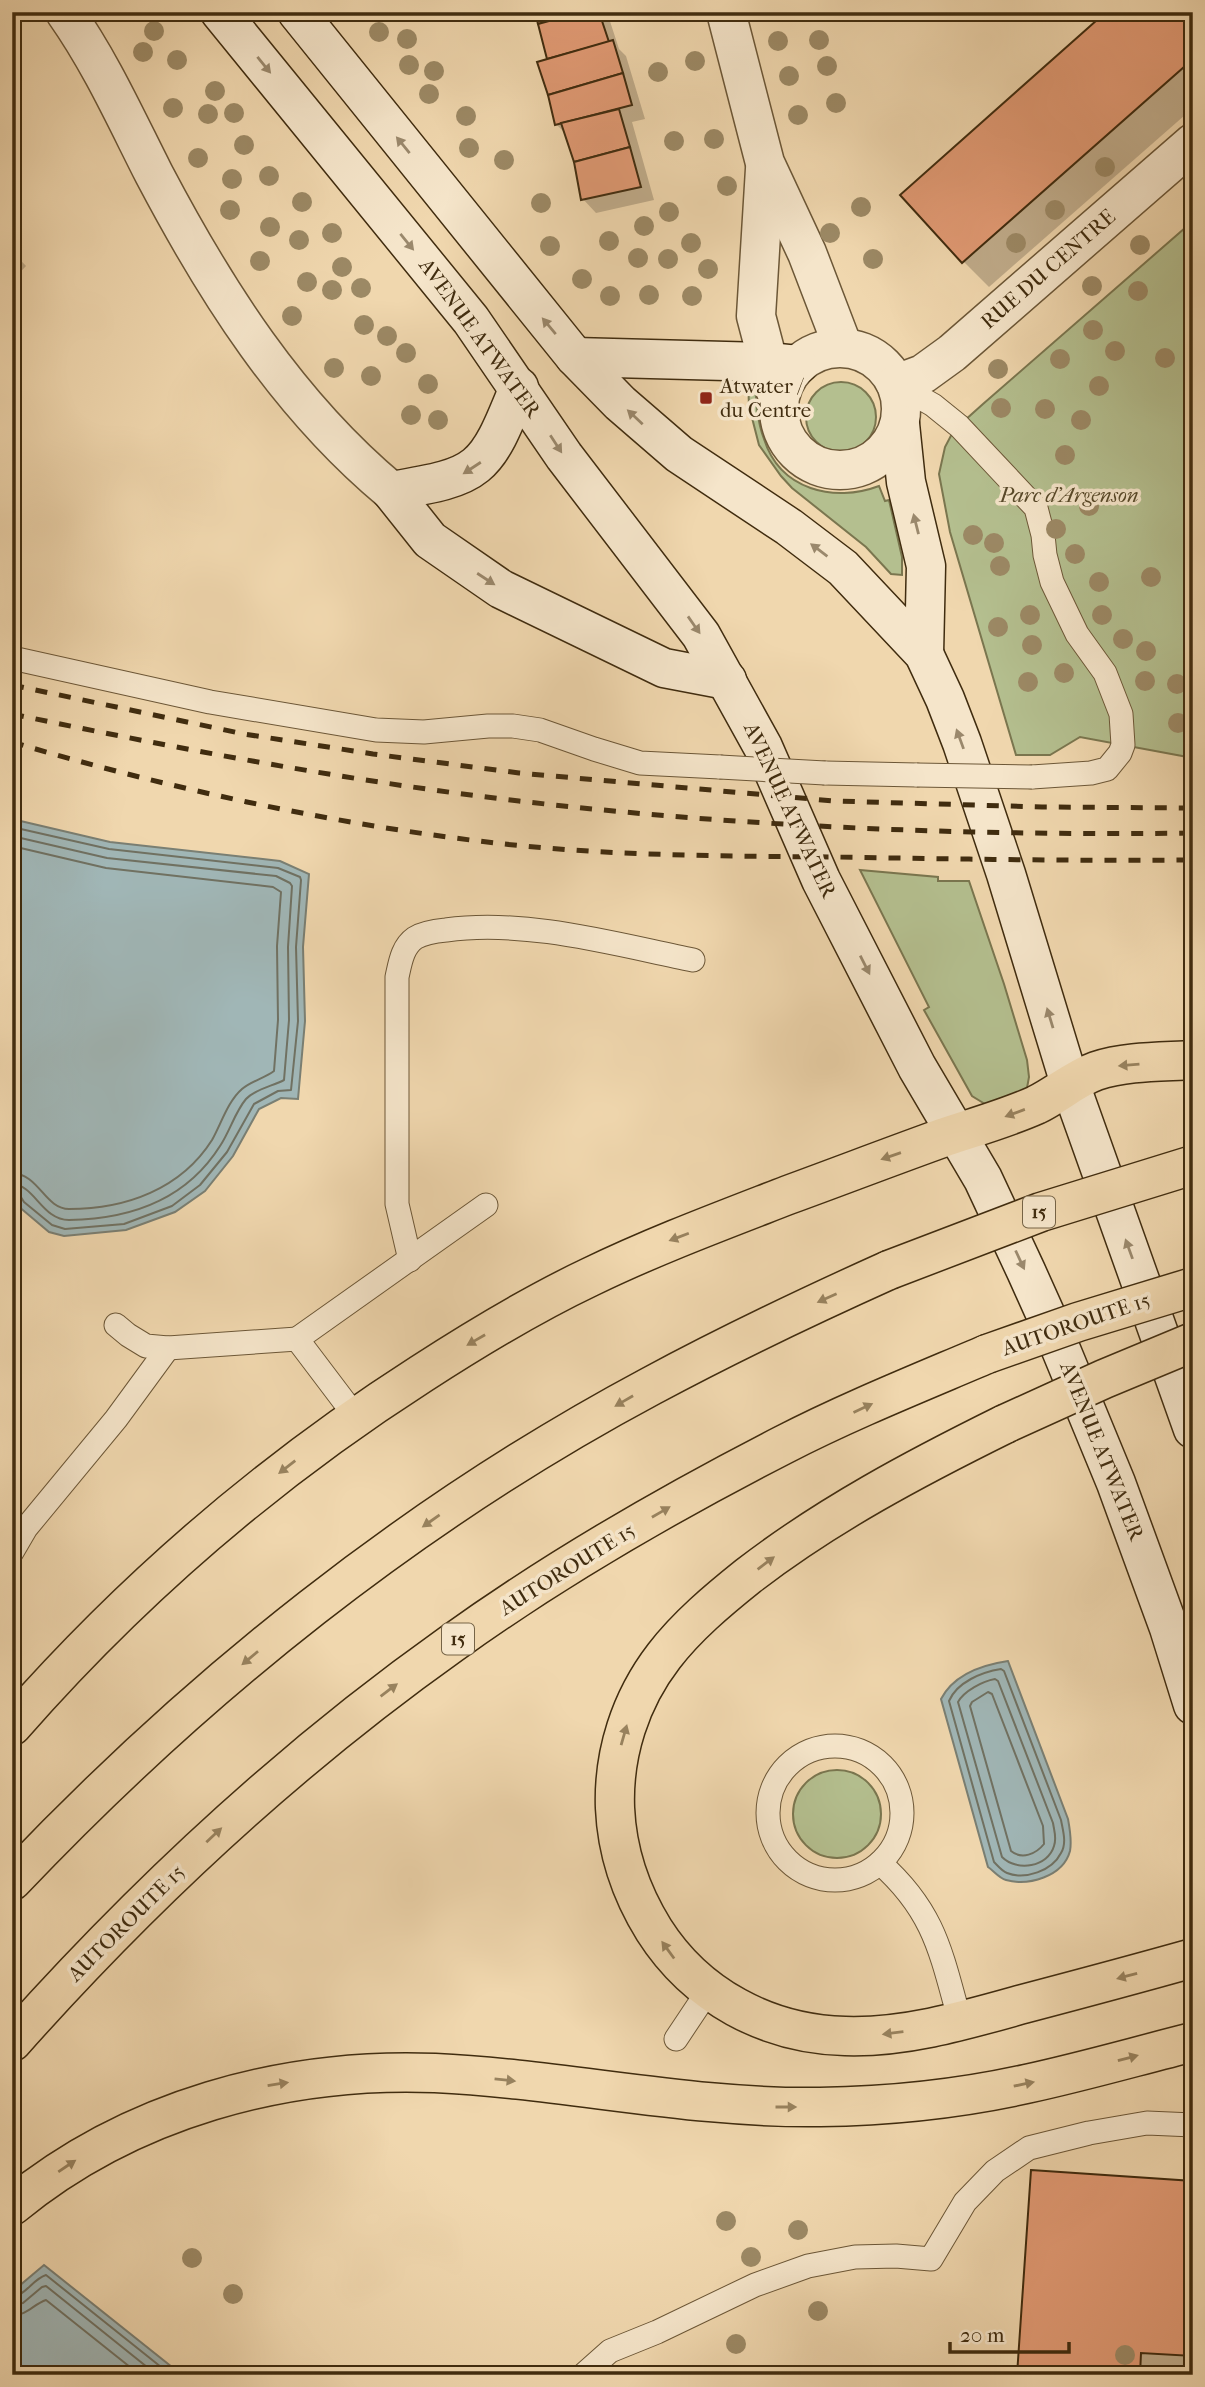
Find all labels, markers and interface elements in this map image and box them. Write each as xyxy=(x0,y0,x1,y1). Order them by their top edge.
one-way arrow xyxy=(256,56,271,74)
one-way arrow xyxy=(396,137,411,154)
street label: RUE DU CENTRE xyxy=(976,204,1120,334)
one-way arrow xyxy=(399,233,414,250)
street label: AVENUE ATWATER xyxy=(414,253,546,423)
one-way arrow xyxy=(541,317,556,335)
place label: Atwater / du Centre xyxy=(719,374,811,422)
marker: Atwater / du Centre xyxy=(698,390,714,406)
one-way arrow xyxy=(626,409,644,425)
one-way arrow xyxy=(550,435,563,454)
one-way arrow xyxy=(463,461,481,475)
park label: Parc d'Argenson xyxy=(998,483,1139,507)
one-way arrow xyxy=(910,513,921,535)
one-way arrow xyxy=(810,543,829,557)
one-way arrow xyxy=(476,573,496,586)
one-way arrow xyxy=(687,616,701,634)
street label: AVENUE ATWATER xyxy=(738,718,841,902)
one-way arrow xyxy=(955,729,966,750)
one-way arrow xyxy=(859,956,871,976)
one-way arrow xyxy=(1044,1008,1054,1029)
one-way arrow xyxy=(1118,1060,1140,1071)
one-way arrow xyxy=(1004,1108,1025,1119)
one-way arrow xyxy=(881,1151,902,1162)
road number: 15 xyxy=(1023,1196,1055,1228)
one-way arrow xyxy=(668,1232,689,1243)
one-way arrow xyxy=(1123,1239,1134,1260)
one-way arrow xyxy=(1015,1249,1026,1270)
street label: AUTOROUTE 15 xyxy=(998,1287,1153,1361)
one-way arrow xyxy=(817,1292,837,1304)
one-way arrow xyxy=(466,1334,486,1346)
street label: AVENUE ATWATER xyxy=(1055,1357,1149,1545)
one-way arrow xyxy=(615,1395,634,1407)
one-way arrow xyxy=(853,1402,873,1413)
one-way arrow xyxy=(279,1459,297,1474)
one-way arrow xyxy=(651,1506,671,1518)
one-way arrow xyxy=(422,1514,440,1528)
street label: AUTOROUTE 15 xyxy=(494,1518,639,1621)
one-way arrow xyxy=(757,1556,775,1570)
road number: 15 xyxy=(442,1624,474,1654)
one-way arrow xyxy=(241,1650,258,1665)
one-way arrow xyxy=(380,1683,398,1697)
one-way arrow xyxy=(620,1725,630,1746)
one-way arrow xyxy=(205,1828,222,1844)
street label: AUTOROUTE 15 xyxy=(62,1860,189,1987)
one-way arrow xyxy=(661,1941,675,1959)
one-way arrow xyxy=(1116,1971,1138,1982)
one-way arrow xyxy=(882,2028,904,2039)
one-way arrow xyxy=(1118,2052,1140,2063)
one-way arrow xyxy=(494,2075,516,2086)
one-way arrow xyxy=(267,2078,289,2089)
one-way arrow xyxy=(1013,2079,1035,2090)
one-way arrow xyxy=(775,2101,797,2113)
one-way arrow xyxy=(57,2159,77,2172)
scale bar xyxy=(950,2310,1068,2354)
text: 20 m xyxy=(960,2323,1005,2347)

